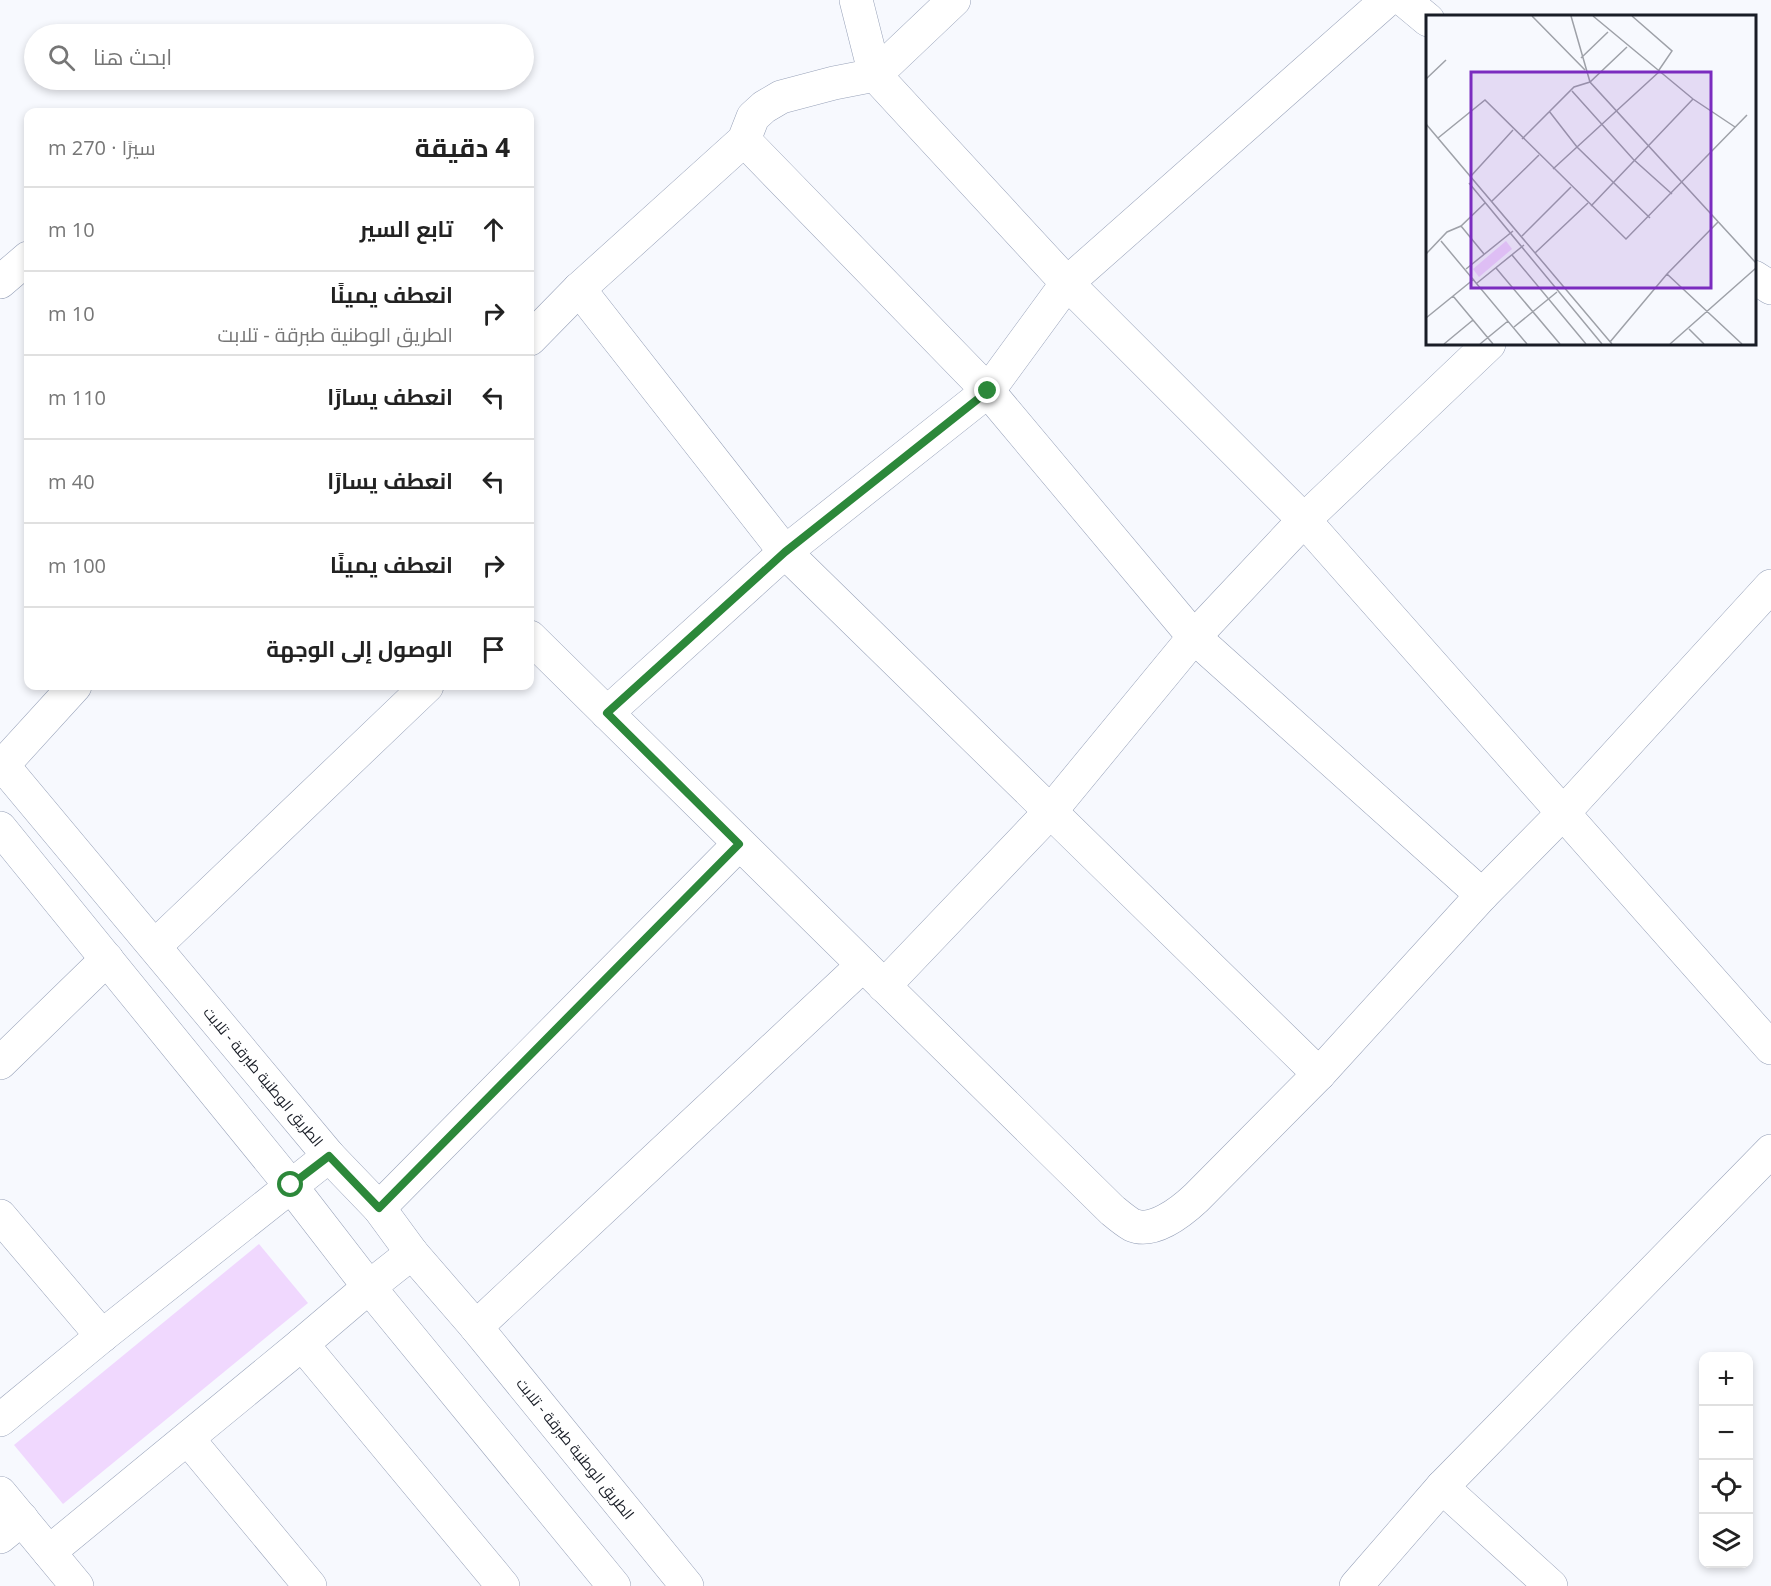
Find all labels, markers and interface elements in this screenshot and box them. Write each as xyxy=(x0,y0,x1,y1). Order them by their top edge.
inset map xyxy=(1426,15,1756,345)
search box xyxy=(24,24,534,90)
icon: search xyxy=(45,41,78,74)
text: ابحث هنا xyxy=(93,41,172,71)
text: 4 دقيقة xyxy=(415,129,510,165)
text: سيرًا · 270 m xyxy=(48,134,155,161)
text: تابع السير xyxy=(360,213,453,243)
icon: ahead xyxy=(477,213,510,246)
text: 10 m xyxy=(48,216,95,243)
text: انعطف يمينًا xyxy=(330,279,453,309)
icon: right xyxy=(477,297,510,330)
text: 10 m xyxy=(48,300,95,327)
text: الطريق الوطنية طبرقة - تلابت xyxy=(218,321,453,348)
route end xyxy=(974,377,1000,403)
text: انعطف يسارًا xyxy=(327,381,453,411)
icon: left xyxy=(477,381,510,414)
text: 110 m xyxy=(48,384,106,411)
text: انعطف يسارًا xyxy=(327,465,453,495)
icon: left xyxy=(477,465,510,498)
text: 40 m xyxy=(48,468,95,495)
text: انعطف يمينًا xyxy=(330,549,453,579)
icon: right xyxy=(477,549,510,582)
text: 100 m xyxy=(48,552,106,579)
text: الوصول إلى الوجهة xyxy=(266,633,453,663)
icon: arrive xyxy=(477,633,510,666)
street label: الطريق الوطنية طبرقة - تلابت xyxy=(199,1002,328,1151)
route start xyxy=(277,1171,303,1197)
map controls xyxy=(1699,1352,1753,1568)
button: + xyxy=(1699,1352,1753,1406)
street label: الطريق الوطنية طبرقة - تلابت xyxy=(512,1373,639,1524)
button: − xyxy=(1699,1406,1753,1460)
button: locate xyxy=(1699,1460,1753,1514)
button: layers xyxy=(1699,1514,1753,1568)

